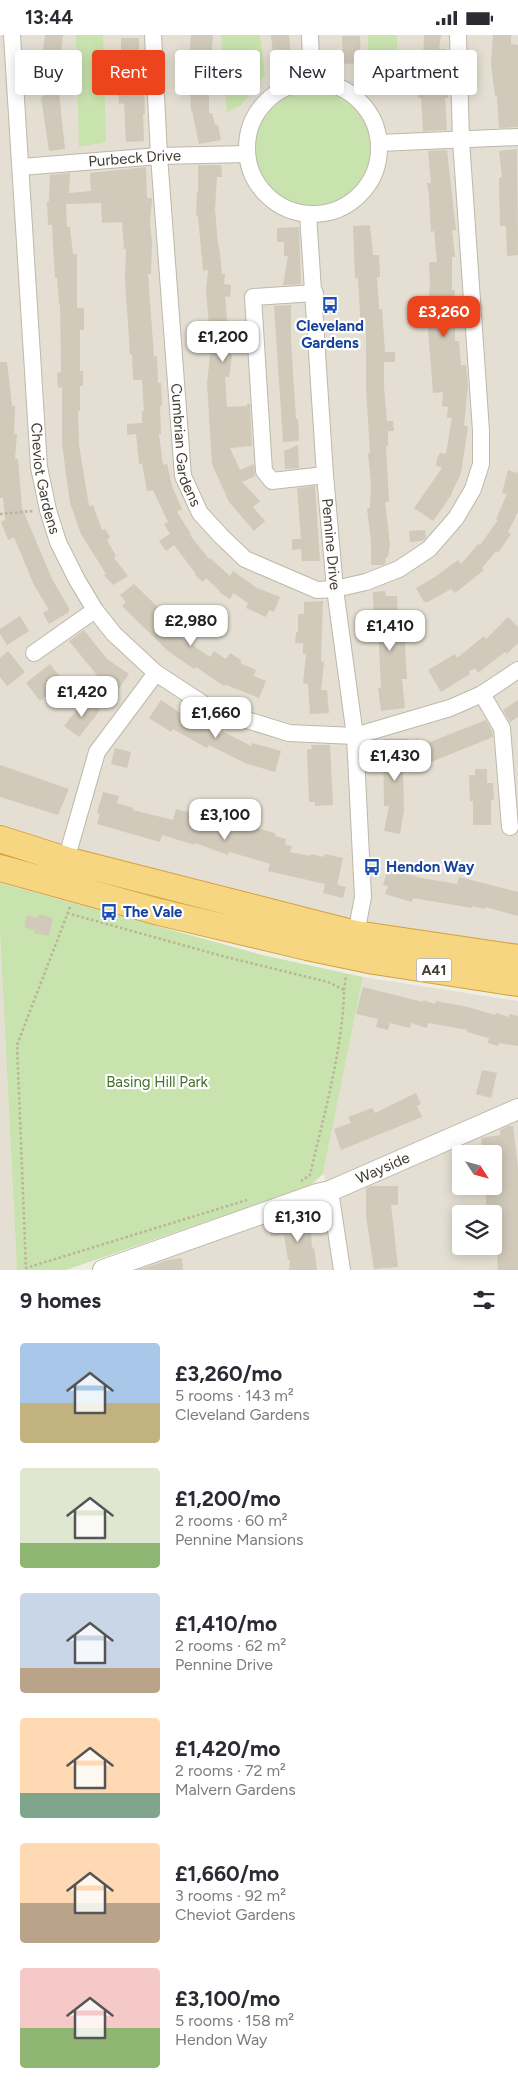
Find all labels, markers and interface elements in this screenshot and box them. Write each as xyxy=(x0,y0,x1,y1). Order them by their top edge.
text: 13:44 xyxy=(25,6,73,29)
chip: Buy xyxy=(15,50,82,95)
chip: Rent xyxy=(92,50,165,95)
chip: Filters xyxy=(175,50,260,95)
chip: New xyxy=(270,50,344,95)
chip: Apartment xyxy=(354,50,477,95)
street label: Purbeck Drive xyxy=(88,147,181,171)
bus stop icon: Cleveland Gardens xyxy=(320,295,340,315)
pin: £3,260 xyxy=(403,295,485,338)
text: £3,260 xyxy=(418,302,470,321)
place label: Cleveland Gardens xyxy=(296,317,364,352)
pin: £1,200 xyxy=(182,321,264,363)
text: £1,200 xyxy=(198,327,248,346)
street label: Cumbrian Gardens xyxy=(167,383,205,510)
street label: Cheviot Gardens xyxy=(27,422,64,536)
street label: Pennine Drive xyxy=(318,498,344,591)
pin: £2,980 xyxy=(150,605,232,647)
pin: £1,410 xyxy=(349,609,431,652)
text: £2,980 xyxy=(165,611,217,630)
text: £1,410 xyxy=(366,616,414,635)
pin: £1,420 xyxy=(41,675,123,718)
text: £1,420 xyxy=(57,682,107,701)
pin: £1,660 xyxy=(175,697,257,739)
text: £1,660 xyxy=(191,703,241,722)
pin: £1,430 xyxy=(354,739,436,782)
text: £1,430 xyxy=(370,746,420,765)
pin: £3,100 xyxy=(184,799,266,841)
text: £3,100 xyxy=(200,805,250,824)
bus stop icon: Hendon Way xyxy=(362,857,382,877)
place label: Hendon Way xyxy=(386,858,475,876)
bus stop icon: The Vale xyxy=(99,902,119,922)
place label: The Vale xyxy=(123,903,183,921)
road number: A41 xyxy=(416,959,452,981)
park label: Basing Hill Park xyxy=(106,1073,209,1091)
north arrow xyxy=(452,1145,502,1195)
map controls xyxy=(452,1145,502,1255)
street label: Wayside xyxy=(353,1148,412,1188)
pin: £1,310 xyxy=(257,1201,339,1243)
button: layers xyxy=(452,1205,502,1255)
text: £1,310 xyxy=(275,1207,321,1226)
icon: filters xyxy=(470,1286,498,1314)
text: 9 homes xyxy=(20,1288,101,1313)
text: £3,260/mo xyxy=(175,1361,282,1386)
icon: home xyxy=(60,1363,120,1423)
text: 5 rooms · 143 m² xyxy=(175,1386,294,1405)
text: Cleveland Gardens xyxy=(175,1405,310,1424)
text: £1,200/mo xyxy=(175,1486,281,1511)
icon: home xyxy=(60,1488,120,1548)
text: 2 rooms · 60 m² xyxy=(175,1511,288,1530)
text: Pennine Mansions xyxy=(175,1530,303,1549)
text: £1,410/mo xyxy=(175,1611,277,1636)
icon: home xyxy=(60,1613,120,1673)
text: 2 rooms · 62 m² xyxy=(175,1636,286,1655)
text: Pennine Drive xyxy=(175,1655,273,1674)
text: £1,420/mo xyxy=(175,1736,280,1761)
icon: home xyxy=(60,1738,120,1798)
text: 2 rooms · 72 m² xyxy=(175,1761,286,1780)
text: Malvern Gardens xyxy=(175,1780,296,1799)
text: £1,660/mo xyxy=(175,1861,279,1886)
icon: home xyxy=(60,1863,120,1923)
text: 3 rooms · 92 m² xyxy=(175,1886,286,1905)
text: Cheviot Gardens xyxy=(175,1905,296,1924)
text: £3,100/mo xyxy=(175,1986,280,2011)
icon: home xyxy=(60,1988,120,2048)
text: 5 rooms · 158 m² xyxy=(175,2011,294,2030)
text: Hendon Way xyxy=(175,2030,267,2049)

